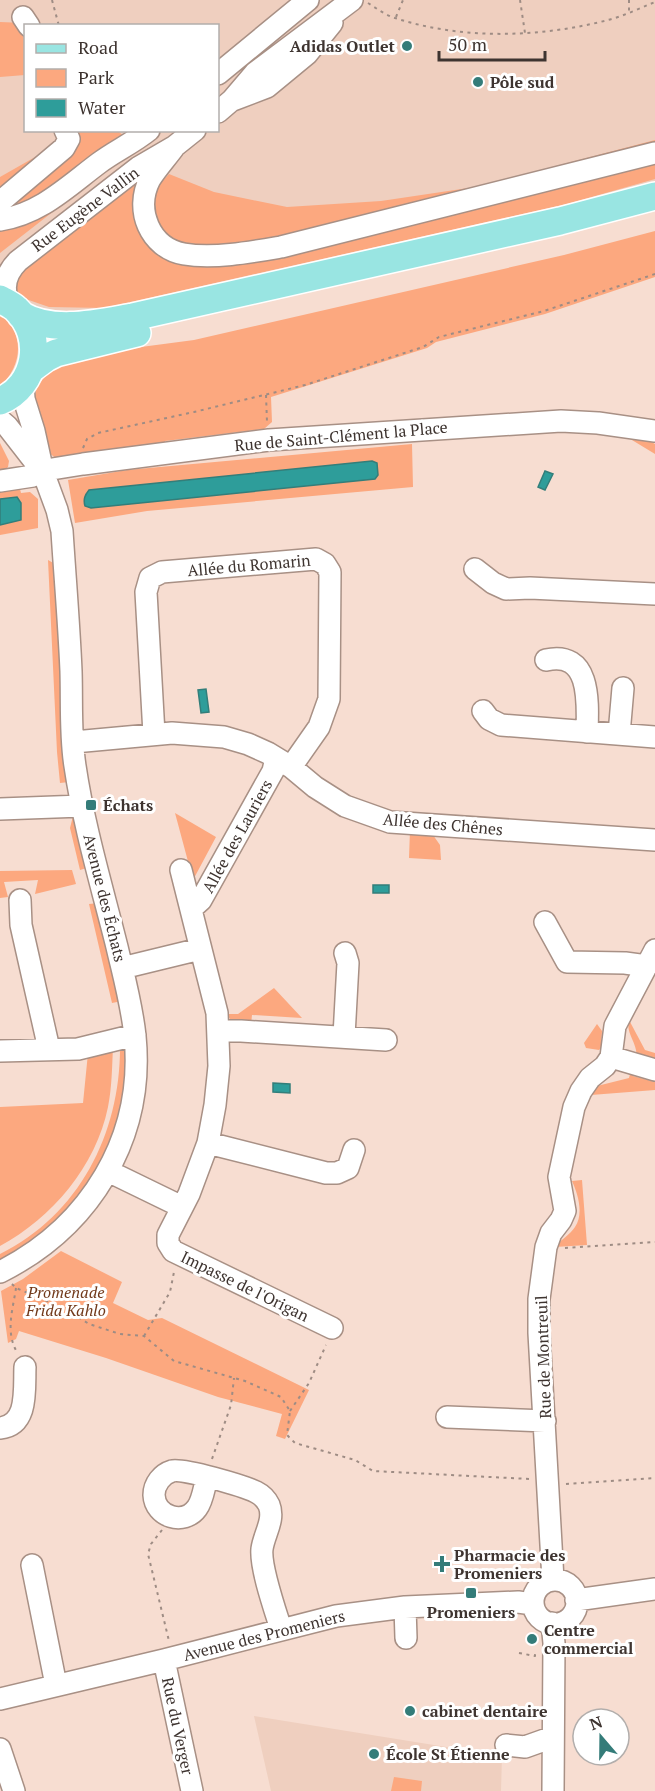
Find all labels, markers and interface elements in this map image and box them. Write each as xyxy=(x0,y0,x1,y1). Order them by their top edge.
legend xyxy=(24,24,219,132)
scale bar xyxy=(439,24,546,62)
text: 50 m xyxy=(448,32,488,56)
text: Road xyxy=(78,35,118,59)
place label: Adidas Outlet xyxy=(290,35,396,57)
marker: Adidas Outlet xyxy=(400,39,414,53)
text: Park xyxy=(78,65,115,89)
place label: Pôle sud xyxy=(490,71,555,93)
marker: Pôle sud xyxy=(471,75,485,89)
text: Water xyxy=(78,95,125,119)
street label: Rue Eugène Vallin xyxy=(27,161,143,257)
street label: Rue de Saint-Clément la Place xyxy=(233,416,449,456)
street label: Allée du Romarin xyxy=(186,549,312,581)
street label: Allée des Lauriers xyxy=(197,775,277,897)
place label: Échats xyxy=(103,794,153,816)
marker: Échats xyxy=(84,798,98,812)
street label: Allée des Chênes xyxy=(382,808,504,840)
street label: Avenue des Échats xyxy=(78,832,132,964)
street label: Impasse de l'Origan xyxy=(177,1245,313,1327)
park label: Promenade Frida Kahlo xyxy=(25,1281,106,1321)
street label: Rue de Montreuil xyxy=(530,1295,556,1419)
place label: Pharmacie des Promeniers xyxy=(454,1544,565,1584)
marker: Pharmacie des Promeniers xyxy=(435,1557,449,1571)
marker: Promeniers xyxy=(464,1586,478,1600)
place label: Promeniers xyxy=(427,1601,515,1623)
street label: Avenue des Promeniers xyxy=(181,1604,347,1666)
place label: Centre commercial xyxy=(544,1619,633,1659)
marker: Centre commercial xyxy=(525,1632,539,1646)
street label: Rue du Verger xyxy=(157,1675,199,1778)
place label: cabinet dentaire xyxy=(422,1700,548,1722)
marker: cabinet dentaire xyxy=(403,1704,417,1718)
north arrow xyxy=(571,1707,631,1767)
text: N xyxy=(586,1710,605,1735)
place label: École St Étienne xyxy=(386,1743,510,1765)
marker: École St Étienne xyxy=(367,1747,381,1761)

